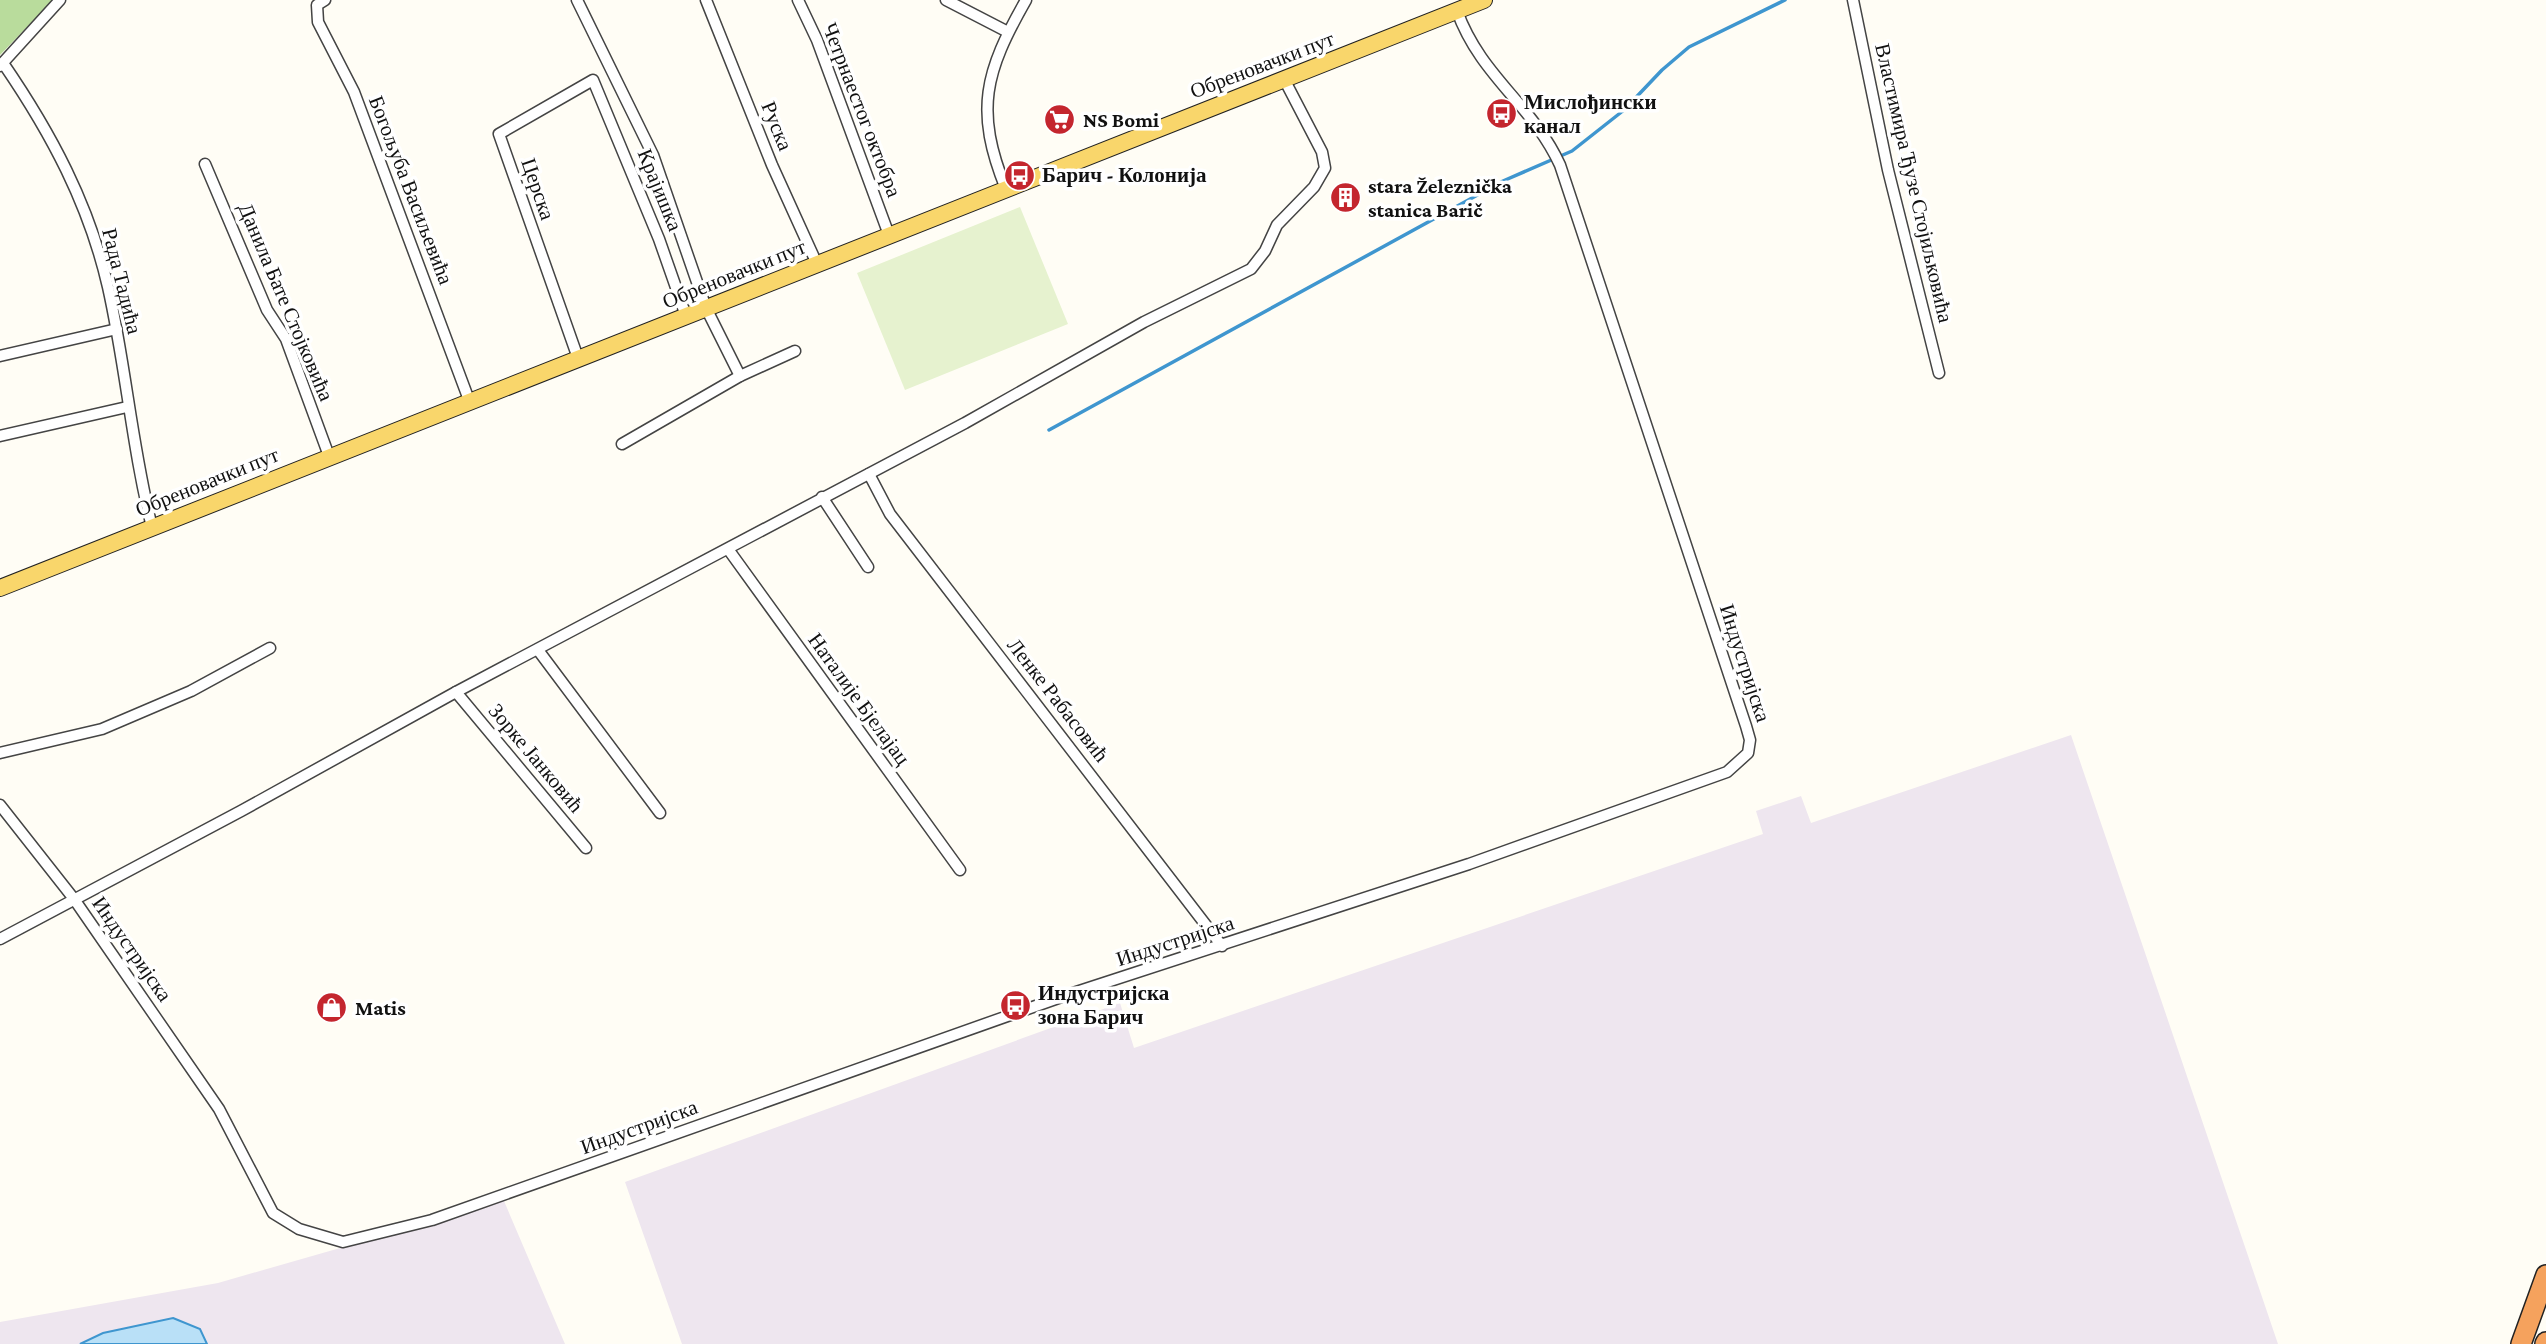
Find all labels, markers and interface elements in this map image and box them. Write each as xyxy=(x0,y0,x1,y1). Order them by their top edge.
street label: Четрнаестог октобра xyxy=(818,19,907,201)
street label: Обреновачки пут xyxy=(1187,26,1337,104)
street label: Властимира Ђузе Стојиљковића xyxy=(1870,41,1958,326)
place label: Мислођински канал xyxy=(1524,90,1657,138)
street label: Богољуба Васиљевића xyxy=(364,92,458,288)
bus stop icon: Мислођински канал xyxy=(1484,97,1518,131)
street label: Руска xyxy=(756,98,798,155)
supermarket icon: NS Bomi xyxy=(1043,103,1077,137)
place label: NS Bomi xyxy=(1083,108,1159,132)
street label: Крајишка xyxy=(633,146,688,235)
street label: Церска xyxy=(516,155,560,224)
bus stop icon: Барич - Колонија xyxy=(1002,158,1036,192)
place label: Барич - Колонија xyxy=(1042,163,1207,187)
place label: stara Železnička stanica Barič xyxy=(1368,174,1513,222)
building icon: stara Železnička stanica Barič xyxy=(1328,181,1362,215)
street label: Данила Бате Стојковића xyxy=(233,199,339,405)
street label: Рада Тадића xyxy=(97,226,147,337)
street label: Обреновачки пут xyxy=(659,234,809,314)
street label: Обреновачки пут xyxy=(132,442,282,522)
street label: Индустријска xyxy=(1715,601,1776,726)
street label: Наталије Бјелајац xyxy=(803,628,915,770)
street label: Ленке Рабасовић xyxy=(1002,633,1114,767)
street label: Зорке Јанковић xyxy=(484,699,589,818)
street label: Индустријска xyxy=(87,892,177,1007)
street label: Индустријска xyxy=(1113,910,1238,971)
place label: Индустријска зона Барич xyxy=(1038,981,1170,1029)
bus stop icon: Индустријска зона Барич xyxy=(998,988,1032,1022)
shop icon: Matis xyxy=(315,991,349,1025)
place label: Matis xyxy=(355,996,406,1020)
street label: Индустријска xyxy=(577,1095,701,1159)

